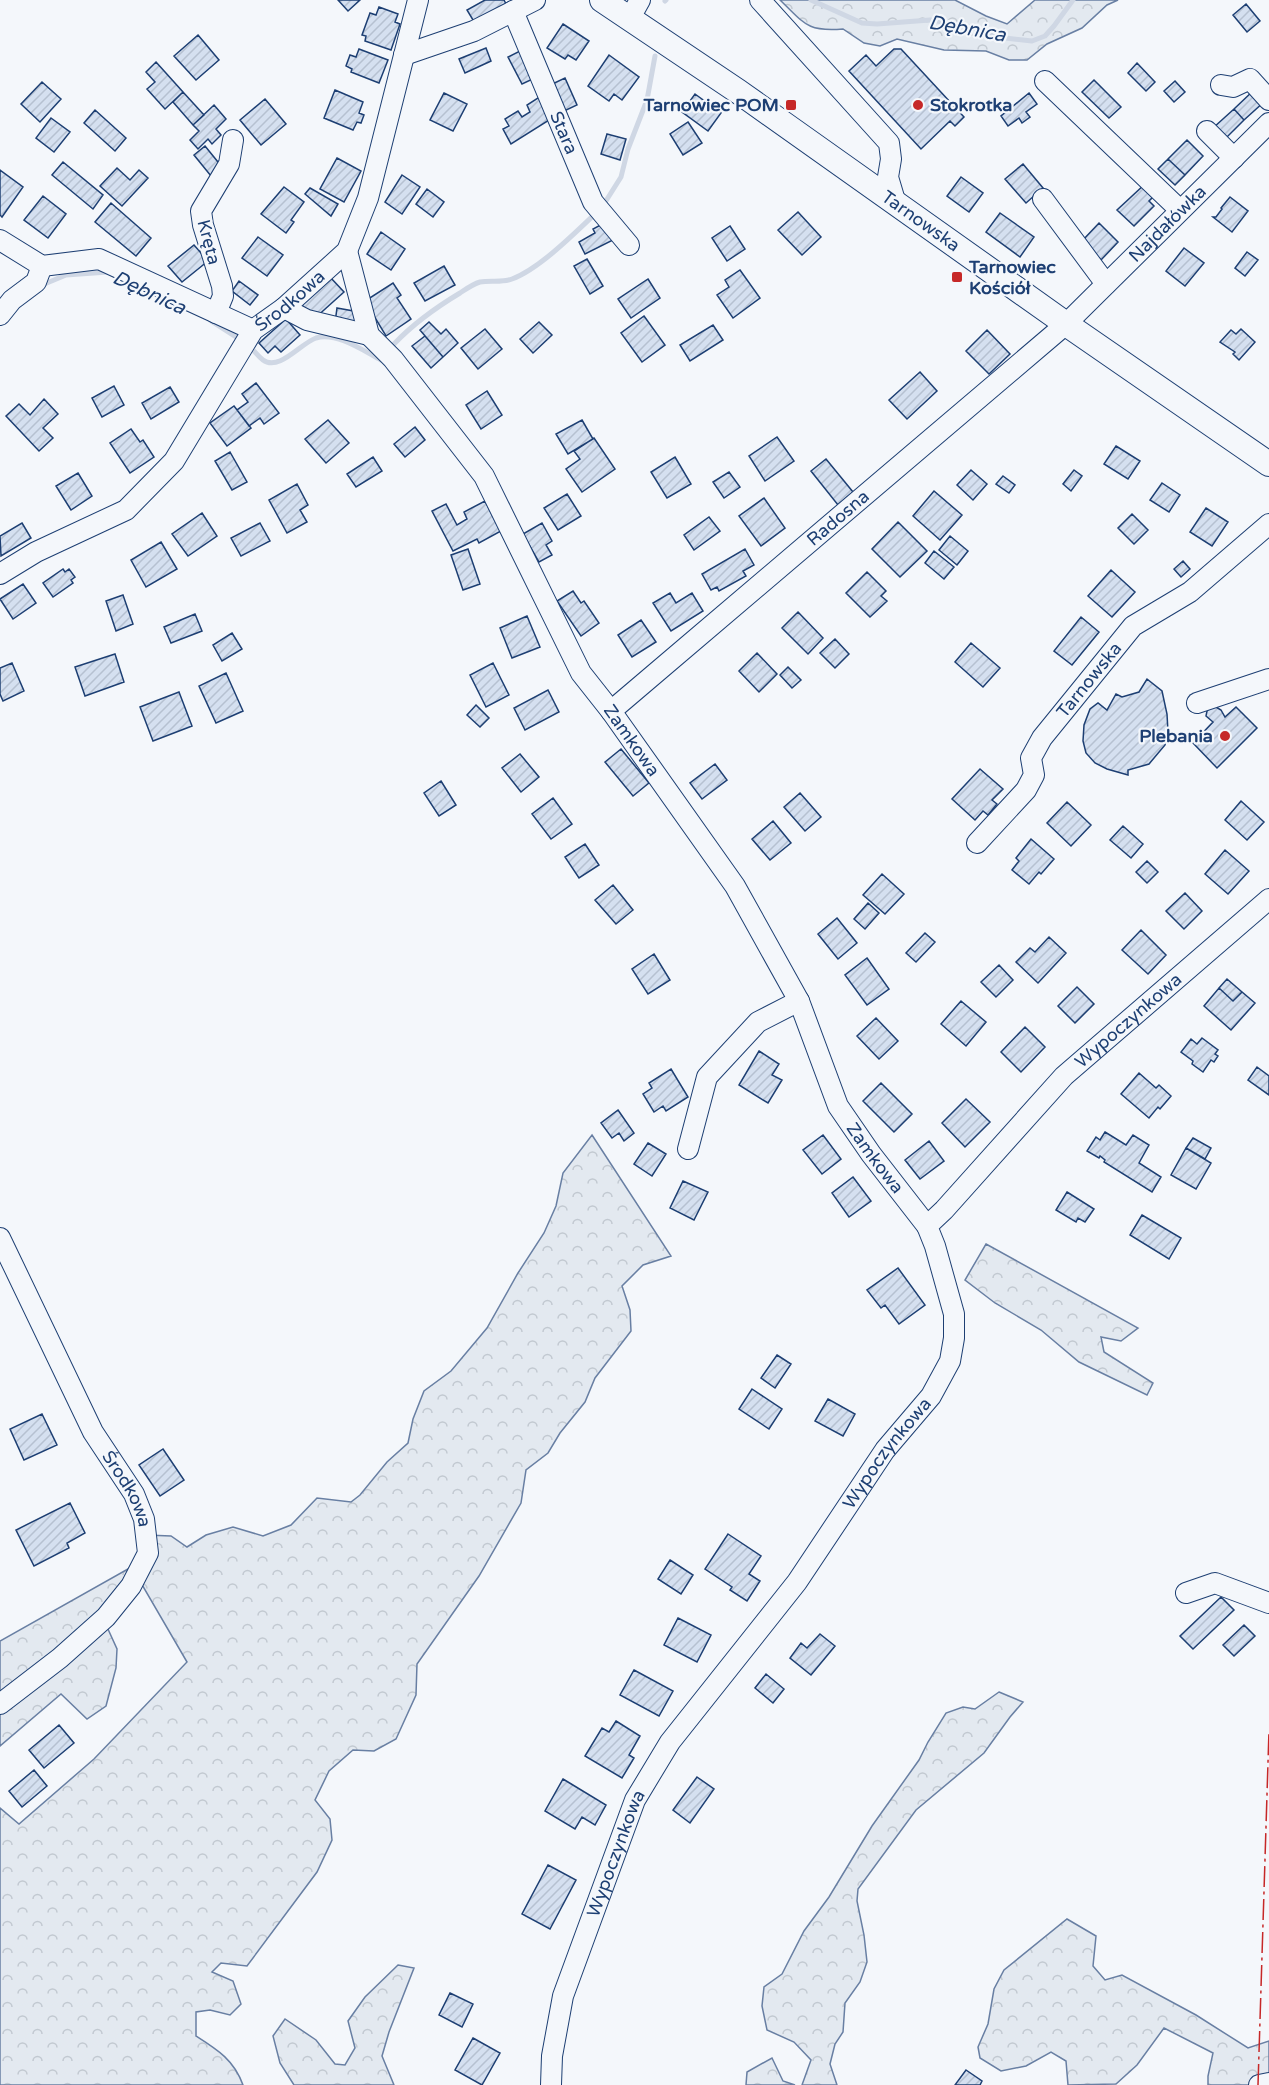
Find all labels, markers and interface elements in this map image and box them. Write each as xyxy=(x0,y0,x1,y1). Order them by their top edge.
water label: Dębnica xyxy=(927,10,1008,48)
place label: Tarnowiec POM xyxy=(642,94,779,116)
place label: Stokrotka xyxy=(930,94,1012,116)
marker: Tarnowiec POM xyxy=(784,98,798,112)
marker: Stokrotka xyxy=(911,98,925,112)
street label: Stara xyxy=(545,108,583,158)
street label: Najdałówka xyxy=(1124,181,1211,267)
street label: Tarnowska xyxy=(877,186,964,256)
street label: Kręta xyxy=(192,217,226,267)
place label: Tarnowiec Kościół xyxy=(968,256,1056,299)
street label: Środkowa xyxy=(250,265,329,336)
water label: Dębnica xyxy=(109,266,190,321)
marker: Tarnowiec Kościół xyxy=(950,270,964,284)
street label: Radosna xyxy=(802,485,874,551)
street label: Tarnowska xyxy=(1052,638,1126,722)
street label: Zamkowa xyxy=(599,700,665,781)
place label: Plebania xyxy=(1139,725,1213,747)
marker: Plebania xyxy=(1218,729,1232,743)
street label: Wypoczynkowa xyxy=(1070,968,1186,1073)
street label: Zamkowa xyxy=(842,1118,909,1198)
street label: Wypoczynkowa xyxy=(838,1393,936,1513)
street label: Środkowa xyxy=(97,1446,156,1528)
street label: Wypoczynkowa xyxy=(582,1786,650,1920)

